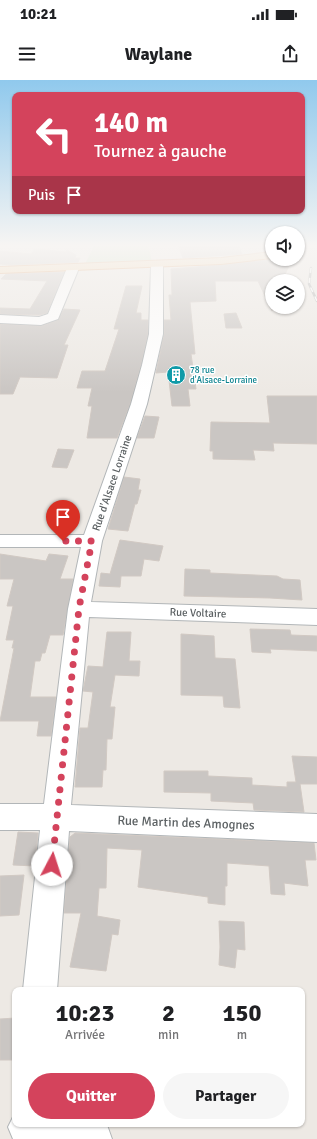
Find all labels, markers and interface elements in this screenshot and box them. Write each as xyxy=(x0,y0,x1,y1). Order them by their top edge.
text: 10:21 xyxy=(20,5,57,23)
icon: menu xyxy=(16,43,38,65)
text: Waylane xyxy=(125,43,192,65)
icon: share xyxy=(279,43,301,65)
text: 140 m xyxy=(94,106,168,140)
icon: left xyxy=(28,108,80,160)
text: Tournez à gauche xyxy=(94,140,227,162)
icon: arrive xyxy=(63,184,85,206)
text: Puis xyxy=(28,186,55,204)
map controls xyxy=(265,226,305,314)
button: sound xyxy=(265,226,305,266)
button: layers xyxy=(265,274,305,314)
building icon: 78 rue d'Alsace-Lorraine xyxy=(165,364,187,386)
place label: 78 rue d'Alsace-Lorraine xyxy=(190,365,258,386)
street label: Rue d'Alsace Lorraine xyxy=(89,433,135,533)
pin xyxy=(46,500,80,541)
icon: arrive xyxy=(52,506,74,528)
street label: Rue Voltaire xyxy=(169,606,227,620)
street label: Rue Martin des Amognes xyxy=(117,813,255,833)
position arrow xyxy=(31,844,73,886)
text: 10:23 xyxy=(56,998,114,1028)
text: 2 xyxy=(162,998,175,1028)
text: 150 xyxy=(223,998,261,1028)
text: Arrivée xyxy=(65,1027,105,1043)
text: min xyxy=(158,1027,179,1043)
text: m xyxy=(237,1027,247,1043)
button: Quitter xyxy=(28,1073,155,1119)
button: Partager xyxy=(163,1073,289,1119)

